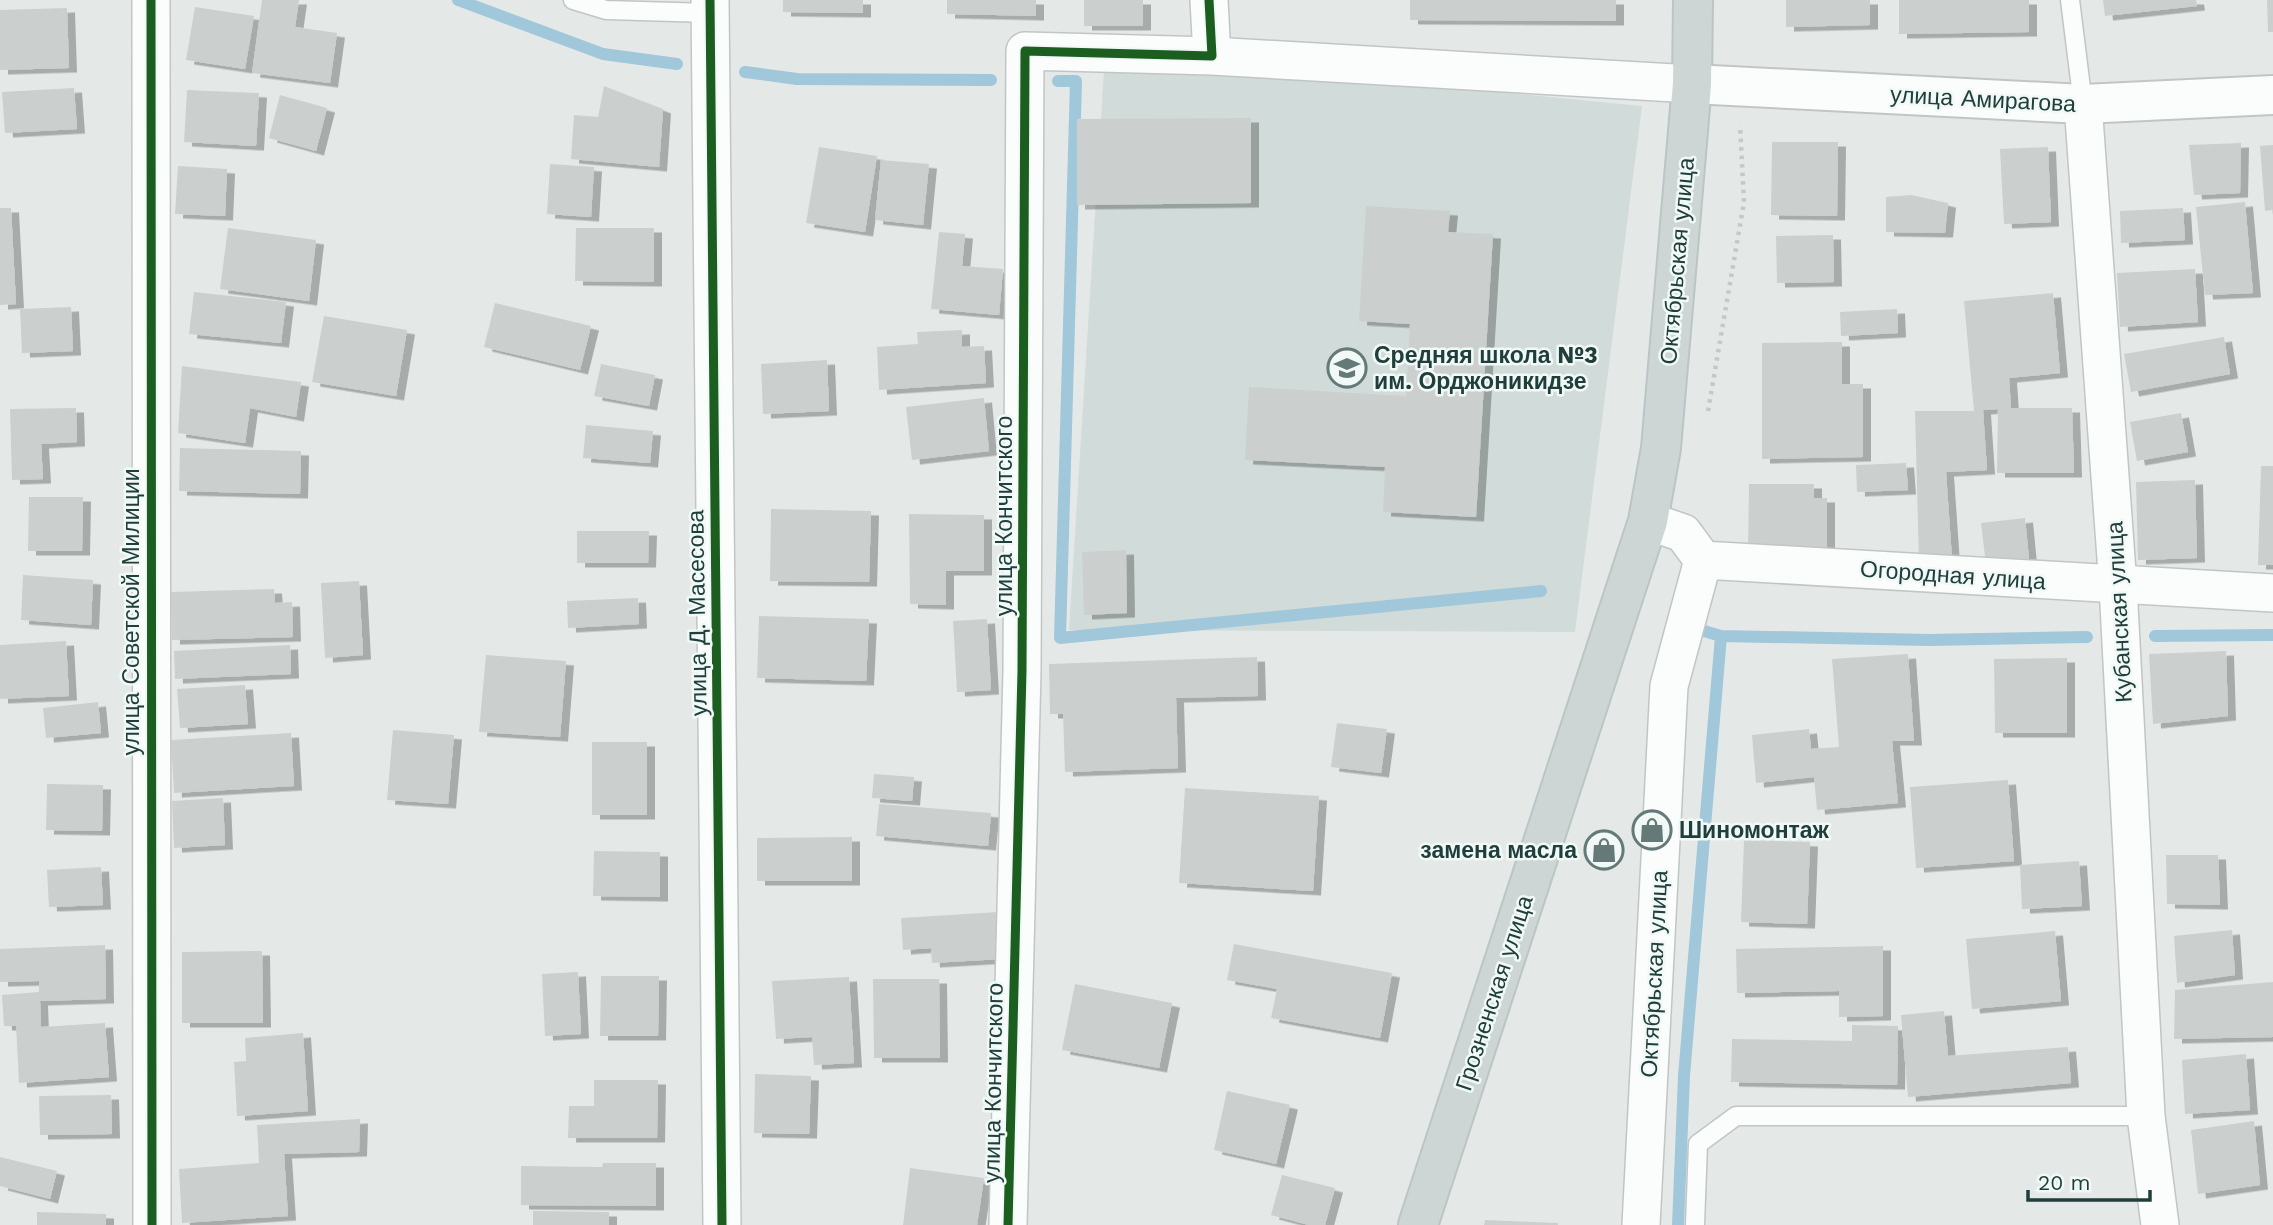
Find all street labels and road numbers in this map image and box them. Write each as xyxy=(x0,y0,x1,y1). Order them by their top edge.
street label: улица Амирагова xyxy=(1889,81,2077,118)
street label: Октябрьская улица xyxy=(1655,156,1700,366)
street label: улица Кончитского xyxy=(991,416,1018,616)
street label: улица Советской Милиции xyxy=(118,468,145,756)
street label: улица Д. Масесова xyxy=(682,509,713,716)
street label: Кубанская улица xyxy=(2101,520,2138,703)
street label: Огородная улица xyxy=(1859,556,2047,595)
street label: Октябрьская улица xyxy=(1636,869,1673,1078)
street label: Грозненская улица xyxy=(1450,892,1539,1094)
street label: улица Кончитского xyxy=(978,983,1009,1183)

